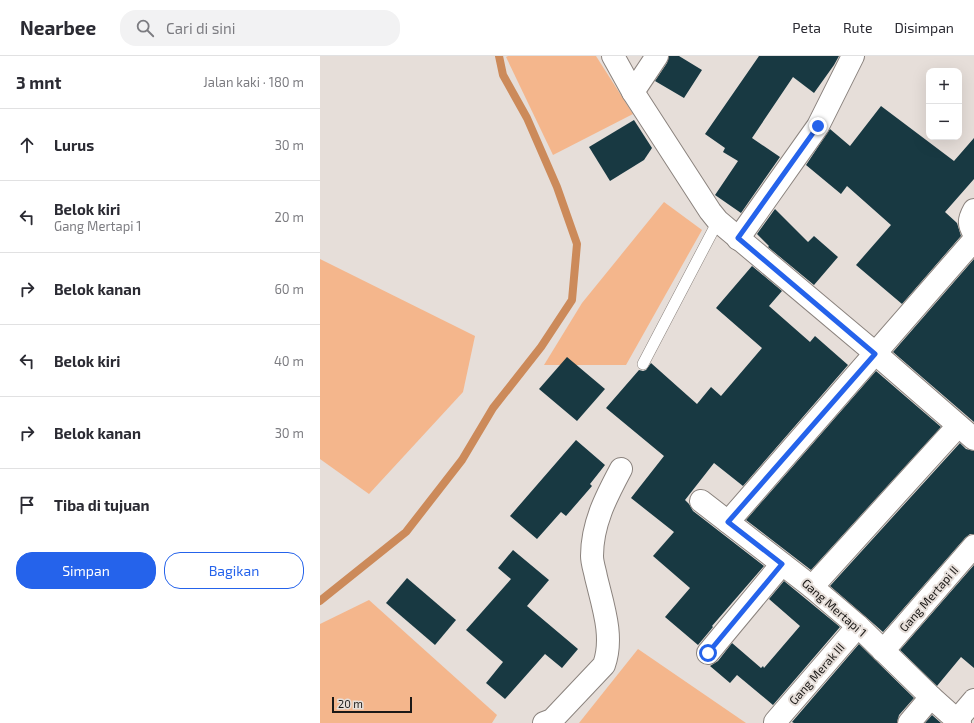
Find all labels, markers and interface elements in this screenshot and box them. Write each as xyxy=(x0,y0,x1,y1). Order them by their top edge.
search box xyxy=(120,10,400,46)
text: Nearbee xyxy=(20,16,96,39)
icon: search xyxy=(134,17,156,39)
text: Cari di sini xyxy=(166,19,235,37)
text: Peta xyxy=(792,19,821,36)
text: Rute xyxy=(843,19,872,36)
text: Disimpan xyxy=(894,19,954,36)
map controls xyxy=(926,68,962,140)
button: + xyxy=(926,68,962,104)
text: 3 mnt xyxy=(16,72,61,92)
text: Jalan kaki · 180 m xyxy=(203,74,304,90)
button: − xyxy=(926,104,962,140)
route end xyxy=(809,117,827,135)
icon: ahead xyxy=(16,134,38,156)
text: Lurus xyxy=(54,136,94,154)
text: 30 m xyxy=(275,137,304,153)
text: Belok kiri xyxy=(54,200,120,218)
icon: left xyxy=(16,206,38,228)
text: 20 m xyxy=(275,209,304,225)
text: Gang Mertapi 1 xyxy=(54,218,142,234)
icon: right xyxy=(16,278,38,300)
text: Belok kanan xyxy=(54,280,141,298)
text: 60 m xyxy=(274,281,304,297)
icon: left xyxy=(16,350,38,372)
text: Belok kiri xyxy=(54,352,120,370)
text: 40 m xyxy=(274,353,304,369)
icon: right xyxy=(16,422,38,444)
text: Belok kanan xyxy=(54,424,141,442)
text: 30 m xyxy=(275,425,304,441)
icon: arrive xyxy=(16,494,38,516)
text: Tiba di tujuan xyxy=(54,496,150,514)
button: Simpan xyxy=(16,552,156,589)
button: Bagikan xyxy=(164,552,304,589)
street label: Gang Mertapi II xyxy=(896,563,961,634)
street label: Gang Mertapi 1 xyxy=(800,575,870,639)
street label: Gang Merak III xyxy=(786,640,847,707)
route start xyxy=(699,644,717,662)
scale bar xyxy=(332,695,412,714)
text: 20 m xyxy=(338,697,363,710)

